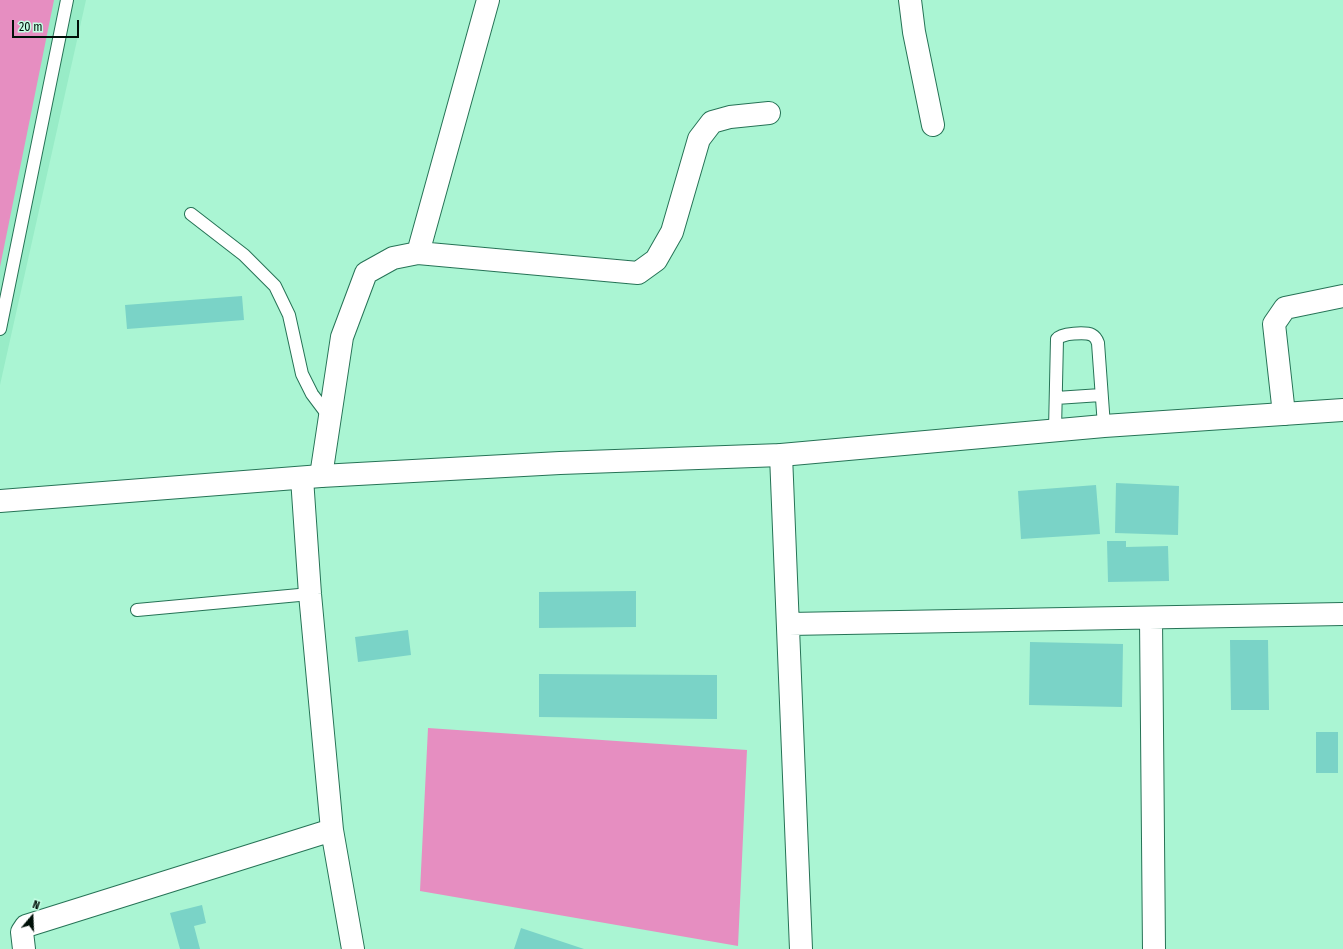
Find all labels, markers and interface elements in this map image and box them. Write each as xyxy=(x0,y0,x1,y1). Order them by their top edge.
scale bar xyxy=(14,12,81,38)
text: 20 m xyxy=(19,20,43,34)
north arrow xyxy=(12,897,52,937)
text: N xyxy=(31,898,41,912)

